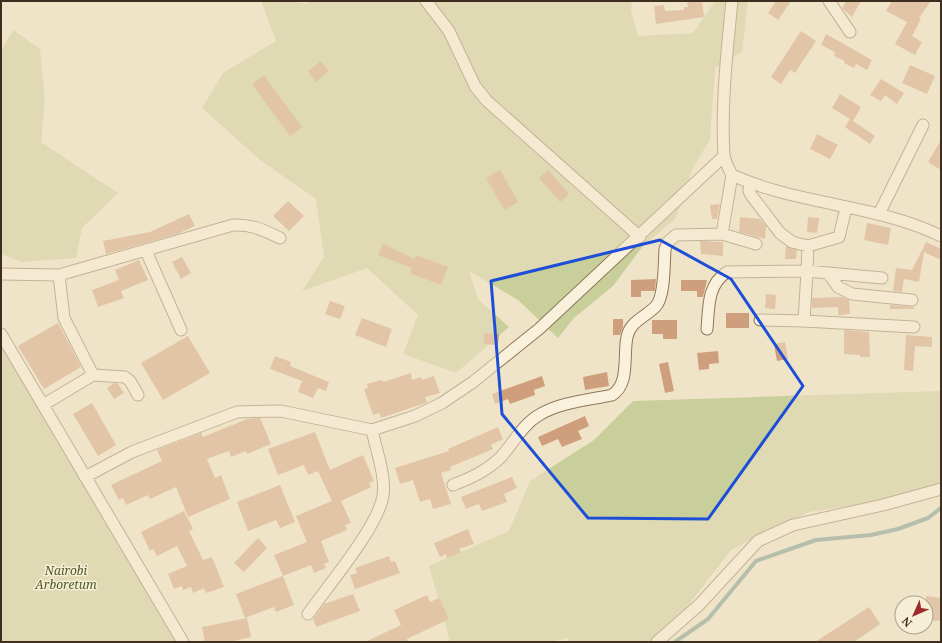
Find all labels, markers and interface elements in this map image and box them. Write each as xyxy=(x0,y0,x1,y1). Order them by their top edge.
park label: Nairobi Arboretum xyxy=(34,562,97,593)
north arrow xyxy=(894,595,934,635)
text: N xyxy=(898,614,915,631)

